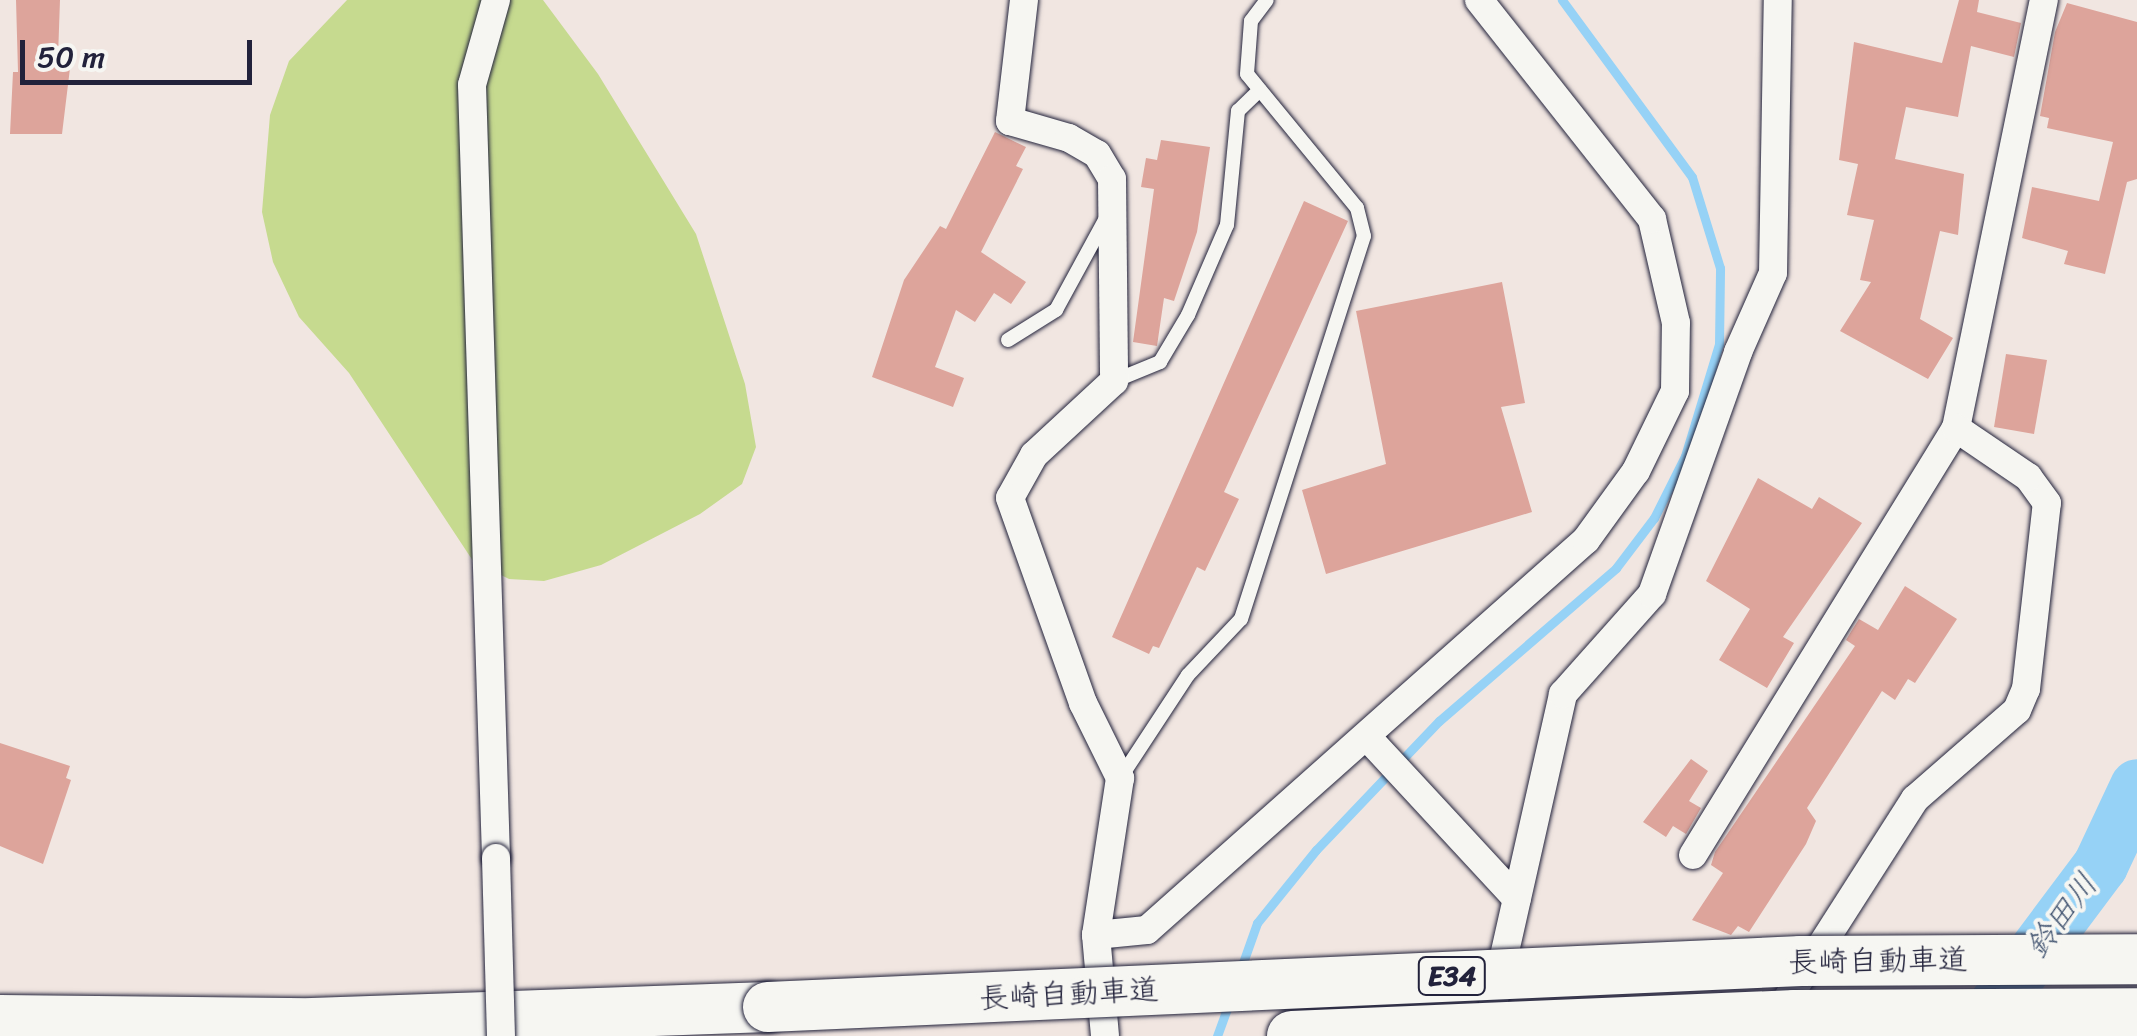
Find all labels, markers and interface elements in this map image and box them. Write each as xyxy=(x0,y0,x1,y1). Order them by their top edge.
scale bar xyxy=(25,20,258,82)
text: 50 m xyxy=(37,30,105,84)
water label: 鈴田川 xyxy=(2018,866,2106,966)
street label: 長崎自動車道 xyxy=(1788,941,1968,981)
road number: E34 xyxy=(1417,953,1487,999)
street label: 長崎自動車道 xyxy=(978,971,1160,1017)

